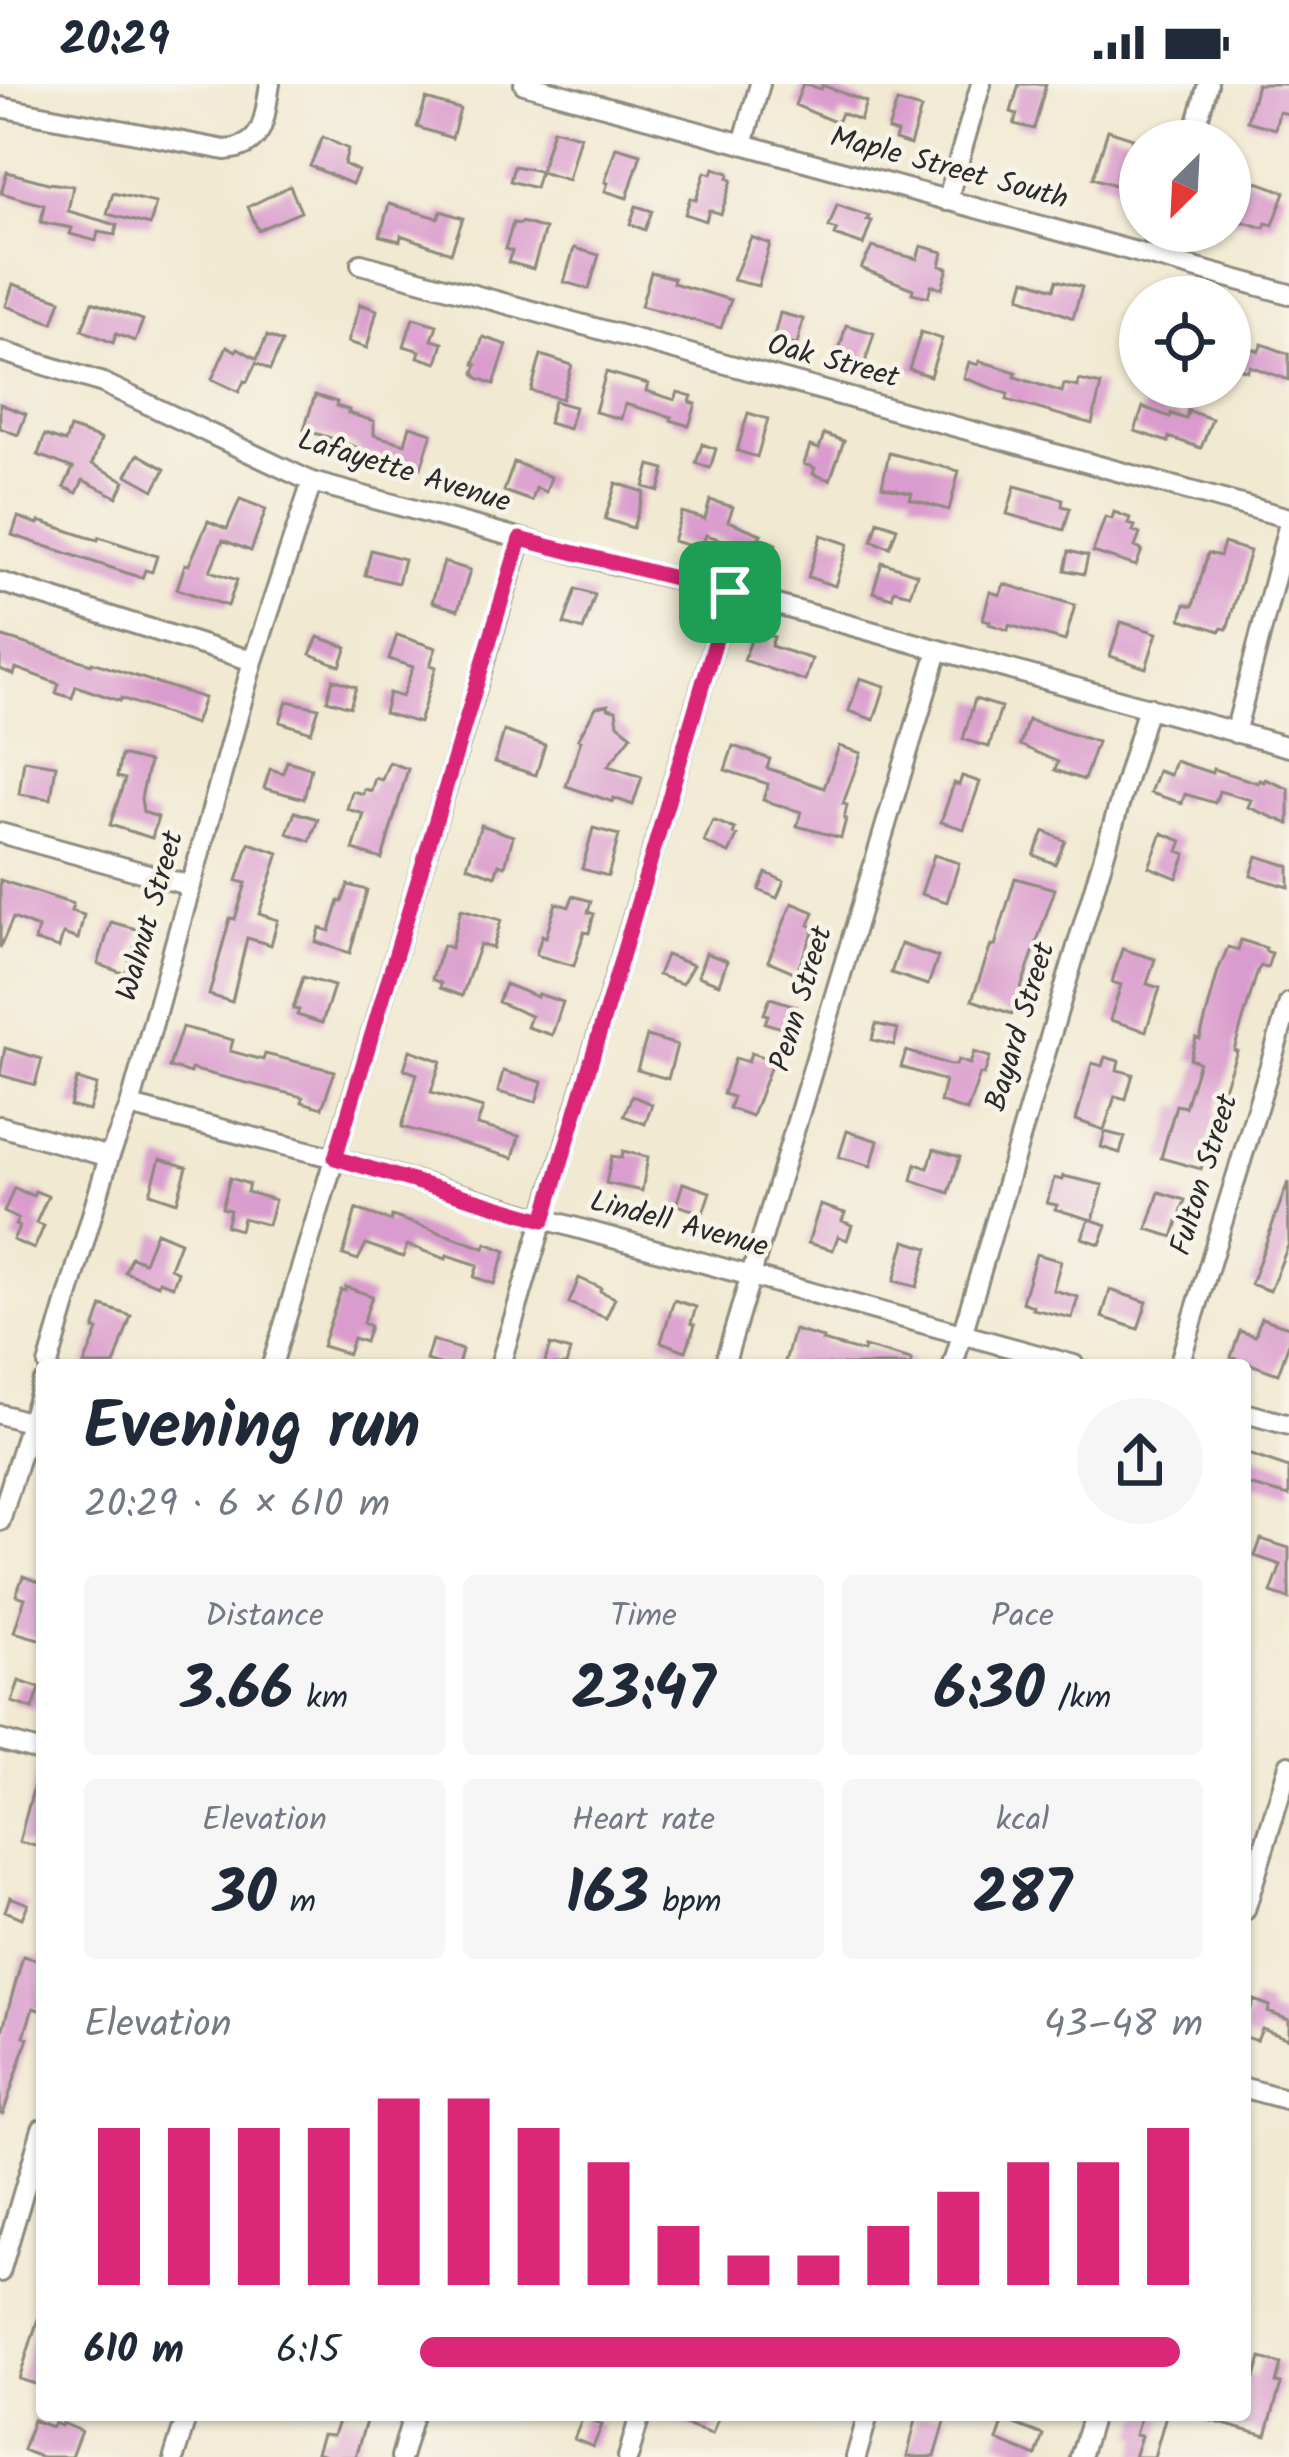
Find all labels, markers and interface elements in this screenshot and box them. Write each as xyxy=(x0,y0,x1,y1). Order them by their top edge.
text: 20:29 xyxy=(60,6,169,78)
street label: Maple Street South xyxy=(825,114,1073,224)
north arrow xyxy=(1119,120,1251,252)
map controls xyxy=(1119,120,1251,408)
button: locate xyxy=(1119,276,1251,408)
street label: Oak Street xyxy=(762,321,905,403)
street label: Lafayette Avenue xyxy=(292,417,516,527)
pin xyxy=(679,541,781,643)
icon: arrive xyxy=(697,559,763,625)
street label: Walnut Street xyxy=(104,825,198,1007)
street label: Penn Street xyxy=(757,920,847,1078)
street label: Bayard Street xyxy=(973,936,1070,1117)
street label: Fulton Street xyxy=(1158,1088,1252,1262)
street label: Lindell Avenue xyxy=(584,1178,774,1272)
text: Evening run xyxy=(84,1377,420,1482)
button: share xyxy=(1077,1398,1203,1524)
text: 20:29 · 6 × 610 m xyxy=(84,1475,390,1537)
text: Distance xyxy=(205,1591,324,1644)
text: Time xyxy=(610,1591,677,1644)
text: Pace xyxy=(991,1591,1054,1644)
text: 3.66 xyxy=(181,1644,293,1740)
text: 23:47 xyxy=(572,1644,715,1740)
text: 6:30 xyxy=(934,1644,1045,1740)
text: km xyxy=(293,1673,348,1726)
text: /km xyxy=(1045,1673,1111,1726)
text: Elevation xyxy=(202,1795,327,1848)
text: Heart rate xyxy=(572,1795,715,1848)
text: kcal xyxy=(996,1795,1049,1848)
text: 30 xyxy=(213,1848,277,1944)
text: 163 xyxy=(565,1848,649,1944)
text: 287 xyxy=(973,1848,1072,1944)
text: m xyxy=(277,1877,316,1930)
text: bpm xyxy=(649,1877,722,1930)
text: Elevation xyxy=(84,1995,232,2057)
text: 43–48 m xyxy=(1044,1995,1203,2057)
text: 610 m xyxy=(84,2321,184,2383)
text: 6:15 xyxy=(276,2321,340,2383)

